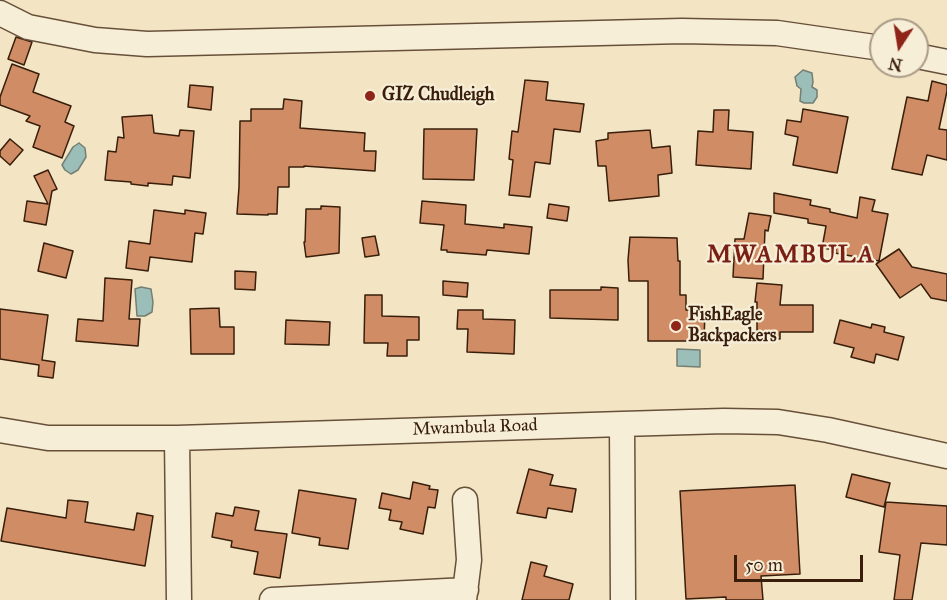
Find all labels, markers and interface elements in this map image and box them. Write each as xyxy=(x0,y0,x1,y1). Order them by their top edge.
north arrow xyxy=(869,18,929,78)
text: N xyxy=(887,53,904,75)
place label: GIZ Chudleigh xyxy=(382,85,494,107)
marker: GIZ Chudleigh xyxy=(363,89,377,103)
district label: MWAMBULA xyxy=(707,242,875,270)
place label: FishEagle Backpackers xyxy=(688,305,777,348)
marker: FishEagle Backpackers xyxy=(669,319,683,333)
street label: Mwambula Road xyxy=(412,415,538,441)
scale bar xyxy=(737,543,866,581)
text: 50 m xyxy=(745,554,783,576)

